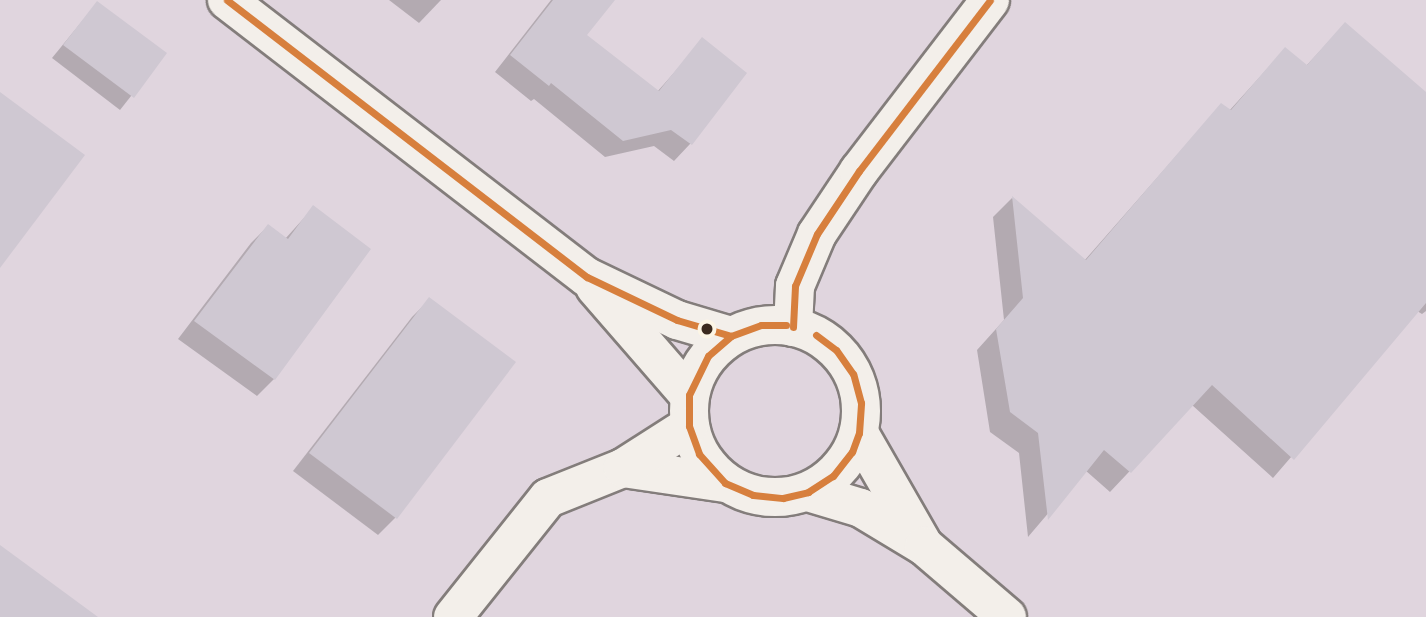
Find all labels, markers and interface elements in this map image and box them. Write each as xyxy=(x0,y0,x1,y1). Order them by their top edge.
unlabelled marker xyxy=(700,322,714,336)

